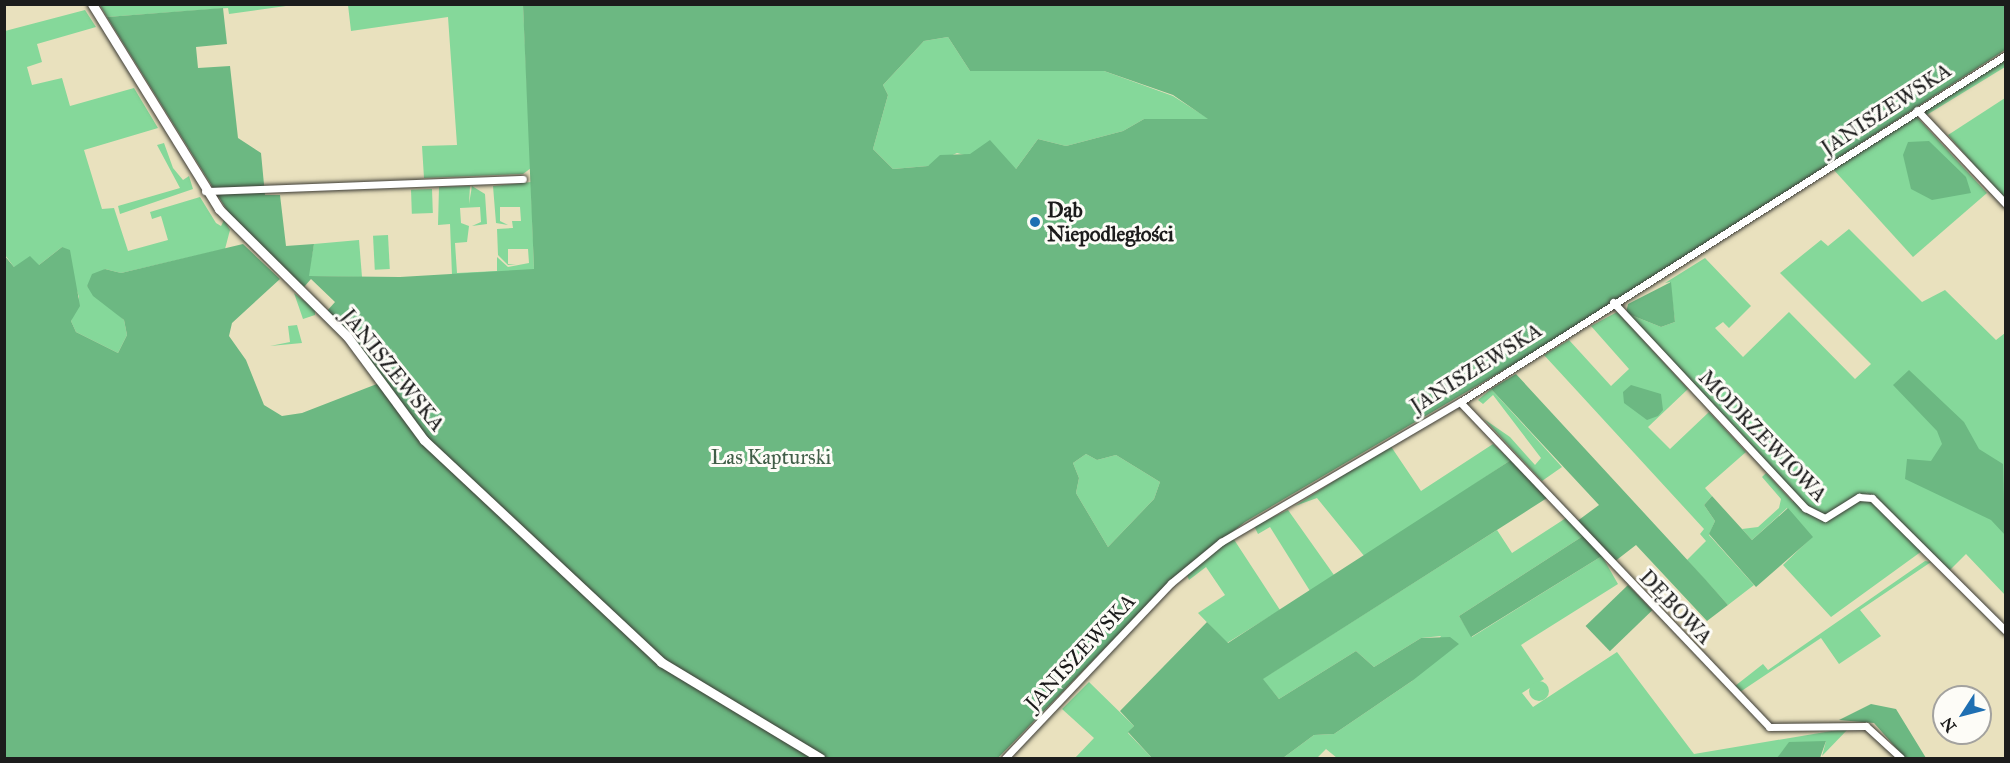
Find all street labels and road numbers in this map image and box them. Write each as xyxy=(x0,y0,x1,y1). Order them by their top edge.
street label: JANISZEWSKA xyxy=(1816,57,1956,161)
street label: JANISZEWSKA xyxy=(336,304,450,436)
street label: JANISZEWSKA xyxy=(1406,317,1546,419)
street label: MODRZEWIOWA xyxy=(1694,365,1832,507)
street label: DĘBOWA xyxy=(1634,564,1718,650)
street label: JANISZEWSKA xyxy=(1020,588,1140,716)

